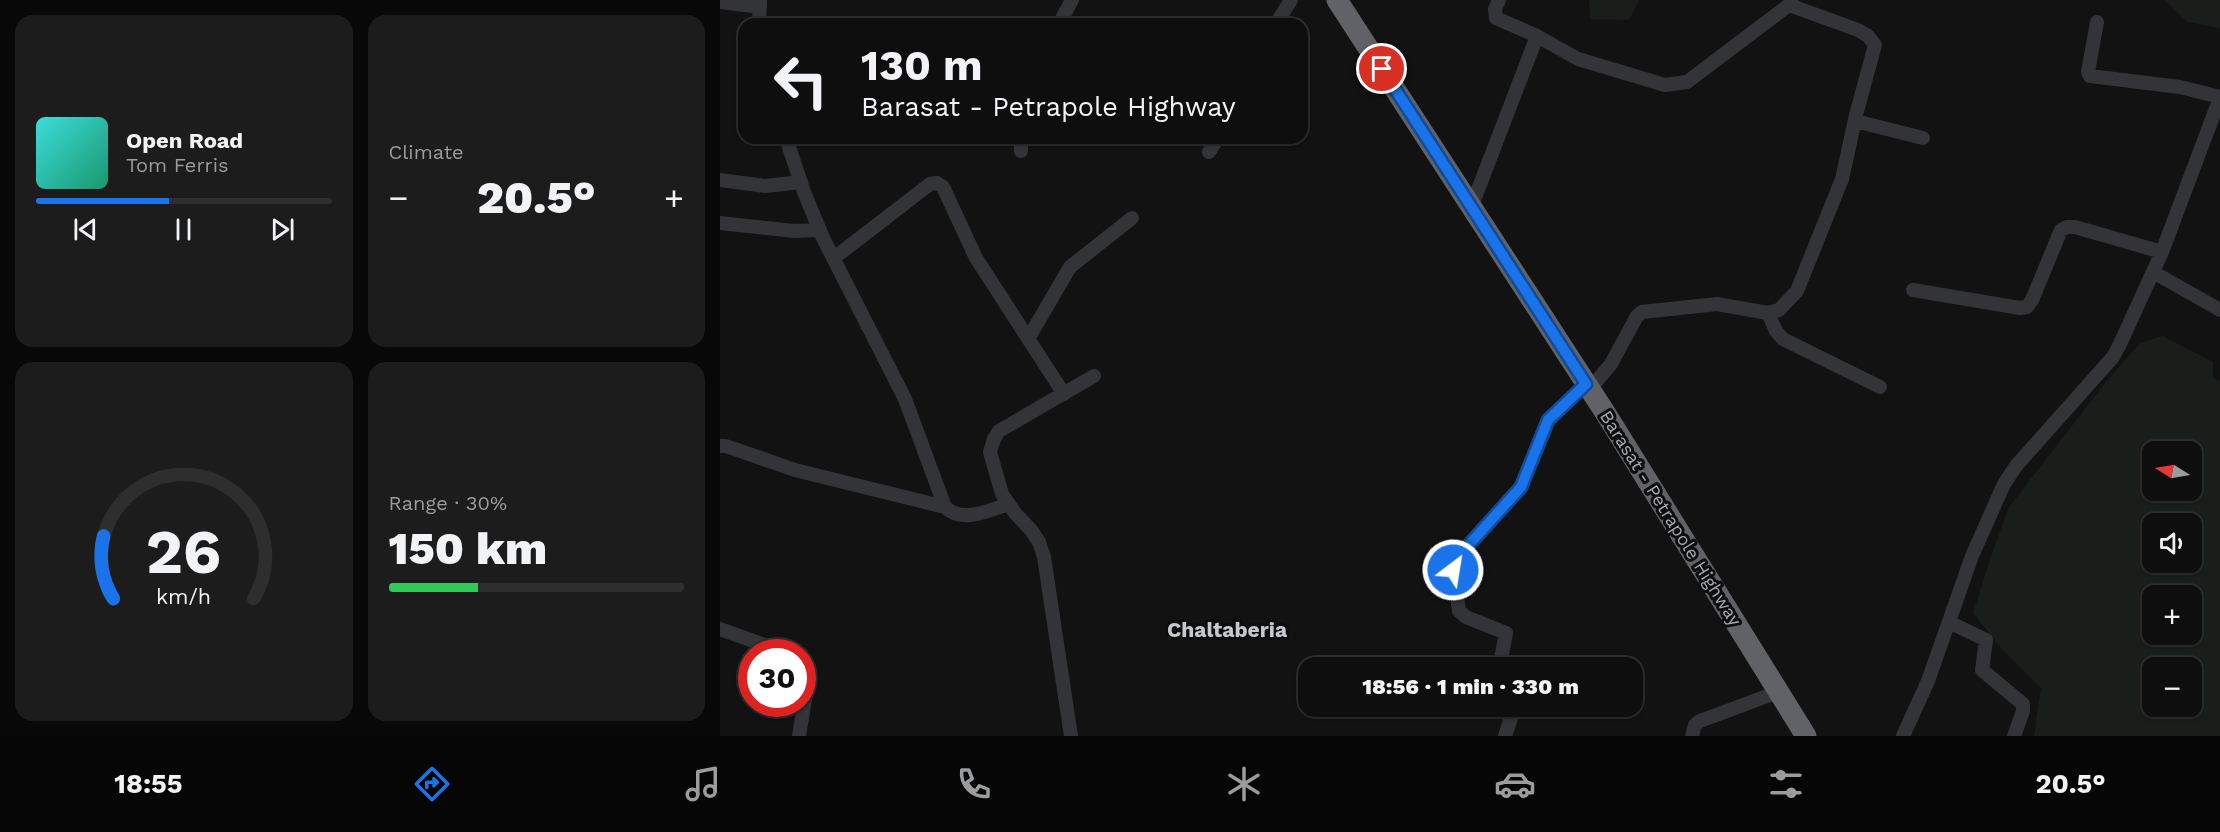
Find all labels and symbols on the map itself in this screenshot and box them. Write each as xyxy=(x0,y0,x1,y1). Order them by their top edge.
pin xyxy=(1356,43,1407,94)
street label: Barasat - Petrapole Highway xyxy=(1596,407,1746,630)
north arrow xyxy=(2142,441,2202,501)
position arrow xyxy=(1421,538,1485,602)
district label: Chaltaberia xyxy=(1167,617,1288,642)
speed limit sign: 30 xyxy=(738,639,816,717)

